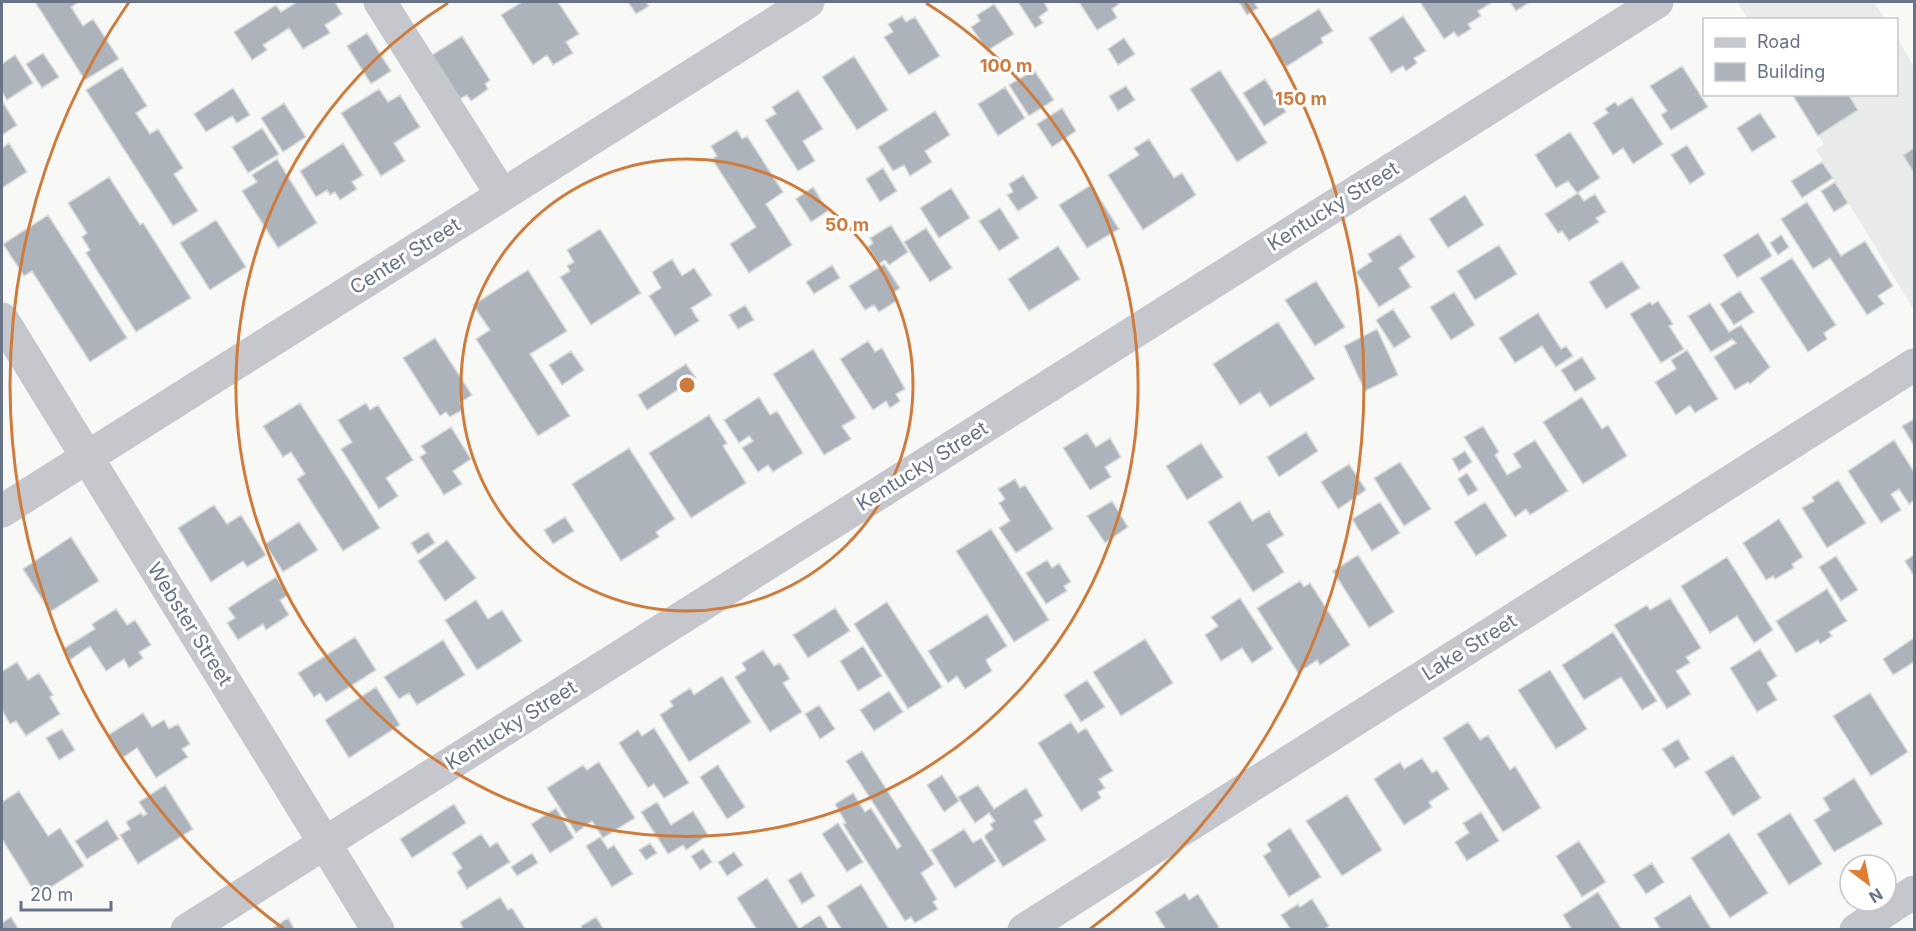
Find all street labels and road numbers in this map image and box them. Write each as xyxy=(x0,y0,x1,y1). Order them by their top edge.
street label: Kentucky Street xyxy=(1263,156,1403,256)
street label: Center Street xyxy=(345,212,465,299)
street label: Kentucky Street xyxy=(852,416,992,516)
street label: Webster Street xyxy=(143,558,238,690)
street label: Lake Street xyxy=(1417,608,1521,685)
street label: Kentucky Street xyxy=(441,675,581,775)

